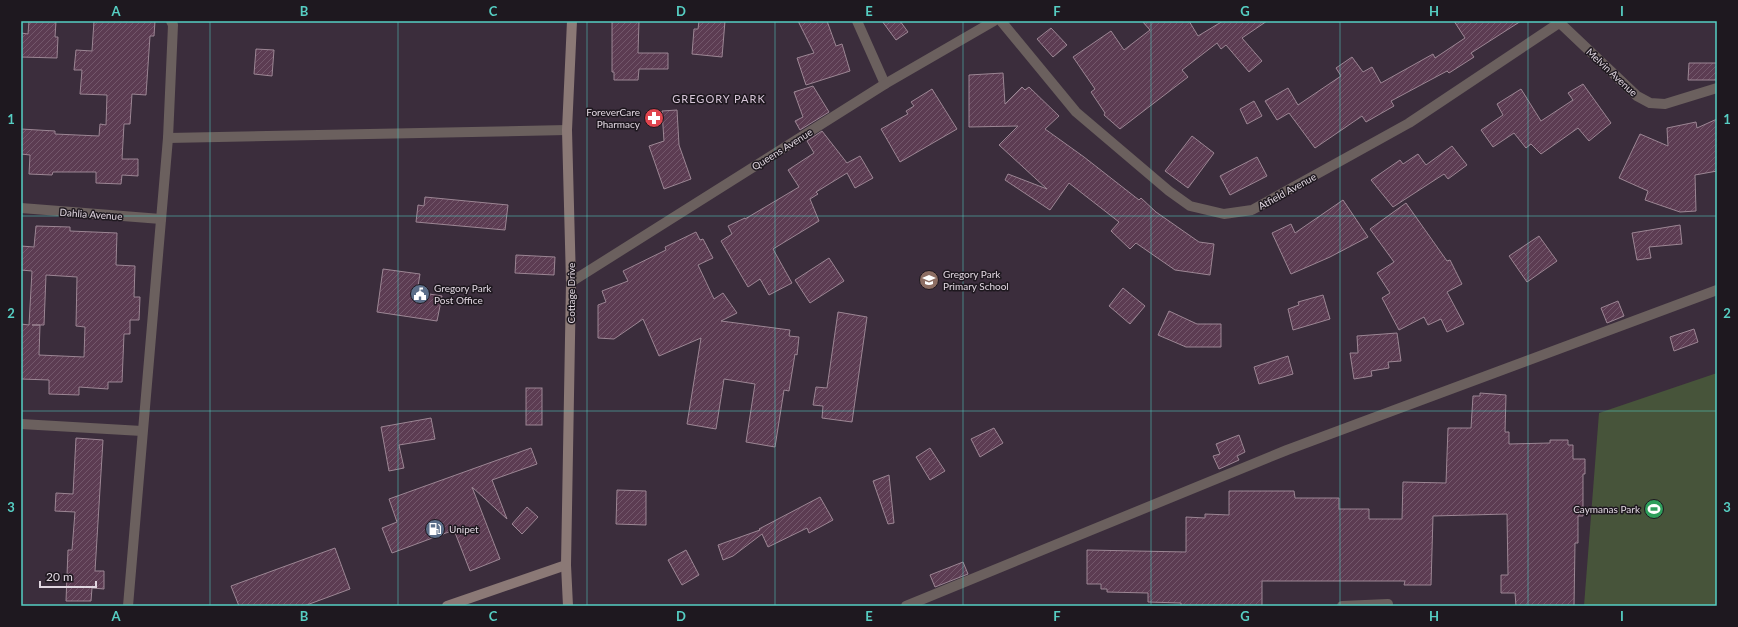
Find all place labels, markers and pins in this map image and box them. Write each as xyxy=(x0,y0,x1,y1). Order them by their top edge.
place label: ForeverCare Pharmacy xyxy=(586,106,641,130)
pharmacy icon: ForeverCare Pharmacy xyxy=(643,107,665,129)
place label: Gregory Park Primary School xyxy=(943,268,1009,292)
school or university icon: Gregory Park Primary School xyxy=(918,269,940,291)
place label: Gregory Park Post Office xyxy=(434,282,492,306)
public building icon: Gregory Park Post Office xyxy=(409,283,431,305)
sports icon: Caymanas Park xyxy=(1643,498,1665,520)
place label: Caymanas Park xyxy=(1573,503,1641,515)
fuel station icon: Unipet xyxy=(424,518,446,540)
place label: Unipet xyxy=(449,523,479,535)

